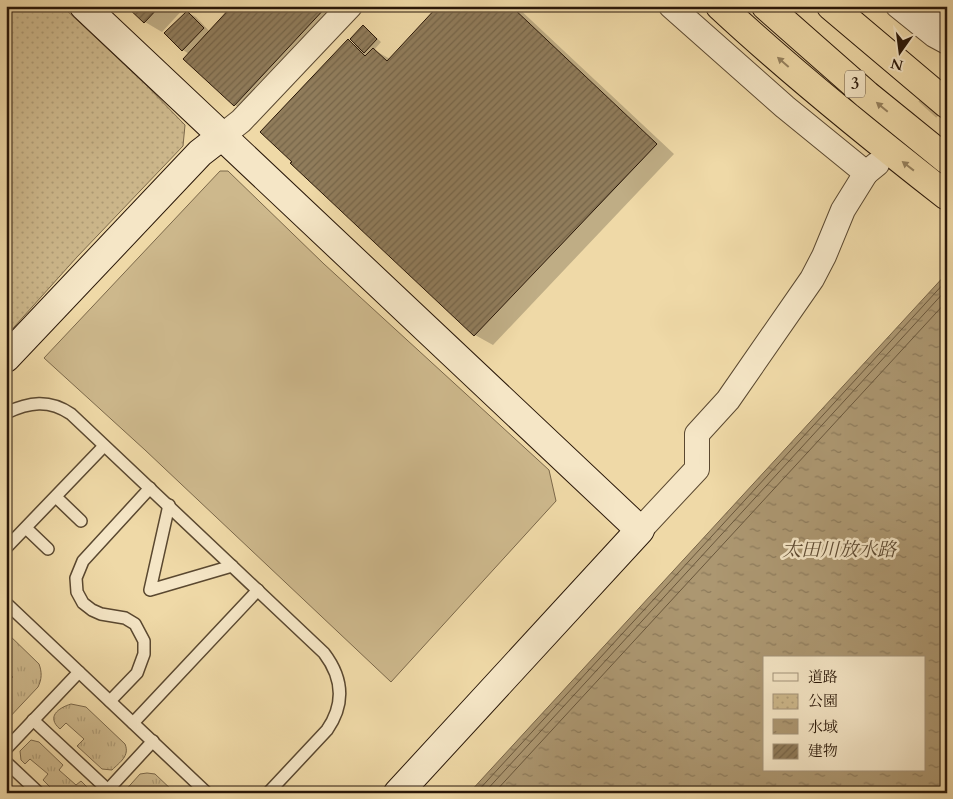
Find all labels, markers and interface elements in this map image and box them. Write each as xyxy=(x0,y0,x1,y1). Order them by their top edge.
north arrow xyxy=(876,28,926,78)
text: N xyxy=(889,53,905,75)
one-way arrow xyxy=(777,57,789,68)
road number: 3 xyxy=(845,70,865,98)
one-way arrow xyxy=(876,102,889,113)
one-way arrow xyxy=(902,160,915,171)
water label: 太田川放水路 xyxy=(782,537,898,563)
legend xyxy=(763,656,926,772)
text: 道路 xyxy=(808,667,838,687)
text: 公園 xyxy=(808,691,838,711)
text: 水域 xyxy=(808,717,838,737)
text: 建物 xyxy=(808,741,838,761)

